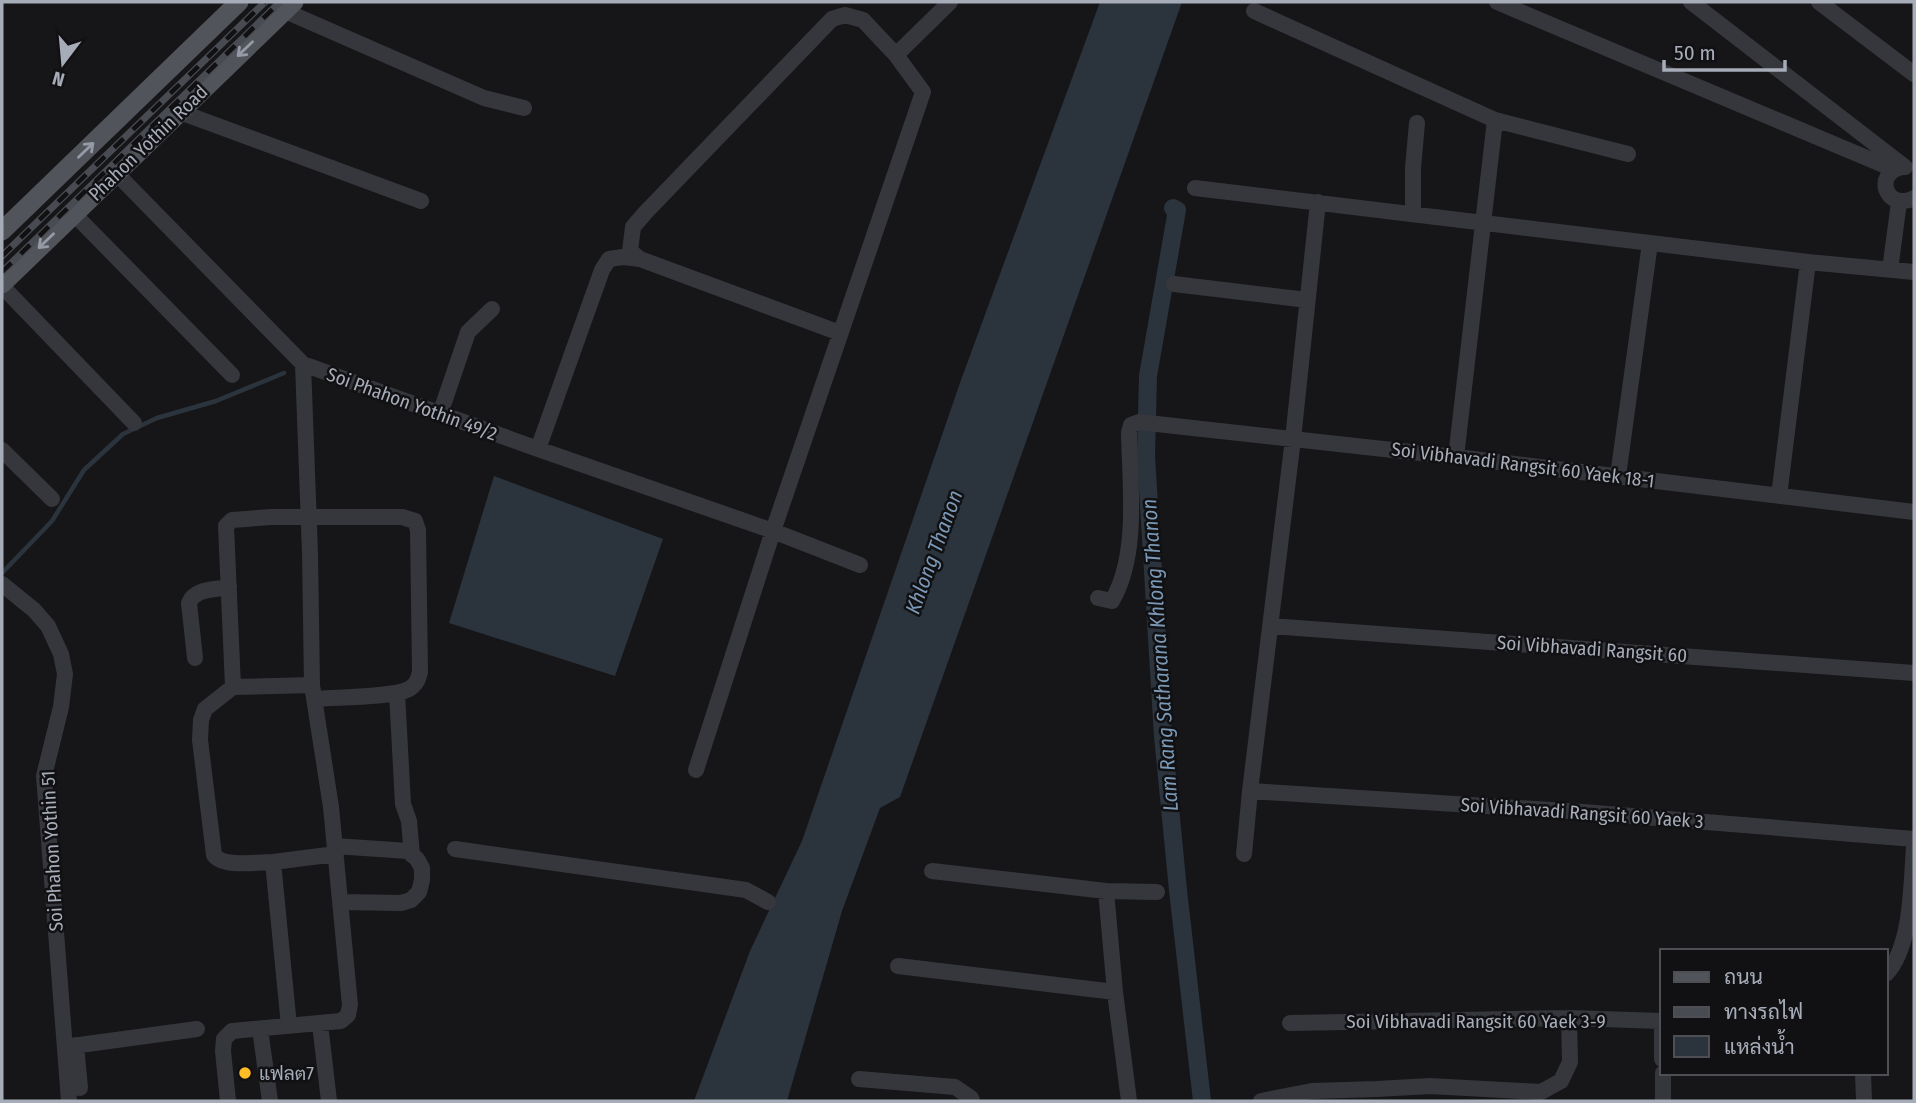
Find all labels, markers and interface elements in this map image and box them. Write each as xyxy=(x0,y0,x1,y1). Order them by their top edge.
north arrow xyxy=(28,28,98,98)
scale bar xyxy=(1664,28,1785,72)
text: 50 m xyxy=(1674,40,1716,66)
one-way arrow xyxy=(237,41,254,58)
text: N xyxy=(50,66,67,91)
street label: Phahon Yothin Road xyxy=(84,80,212,206)
one-way arrow xyxy=(77,141,94,158)
one-way arrow xyxy=(38,233,55,250)
street label: Soi Phahon Yothin 49/2 xyxy=(324,362,500,446)
street label: Soi Vibhavadi Rangsit 60 Yaek 18-1 xyxy=(1390,437,1656,493)
water label: Khlong Thanon xyxy=(900,487,968,617)
water label: Lam Rang Satharana Khlong Thanon xyxy=(1136,498,1184,812)
street label: Soi Vibhavadi Rangsit 60 xyxy=(1496,631,1688,667)
street label: Soi Phahon Yothin 51 xyxy=(36,770,68,932)
street label: Soi Vibhavadi Rangsit 60 Yaek 3 xyxy=(1460,793,1704,833)
legend xyxy=(1660,949,1888,1075)
text: ถนน xyxy=(1724,964,1763,990)
text: ทางรถไฟ xyxy=(1724,999,1803,1025)
street label: Soi Vibhavadi Rangsit 60 Yaek 3-9 xyxy=(1346,1010,1606,1033)
text: แหล่งน้ำ xyxy=(1724,1029,1795,1060)
place label: แฟลต7 xyxy=(259,1062,314,1085)
marker: แฟลต7 xyxy=(237,1065,253,1081)

